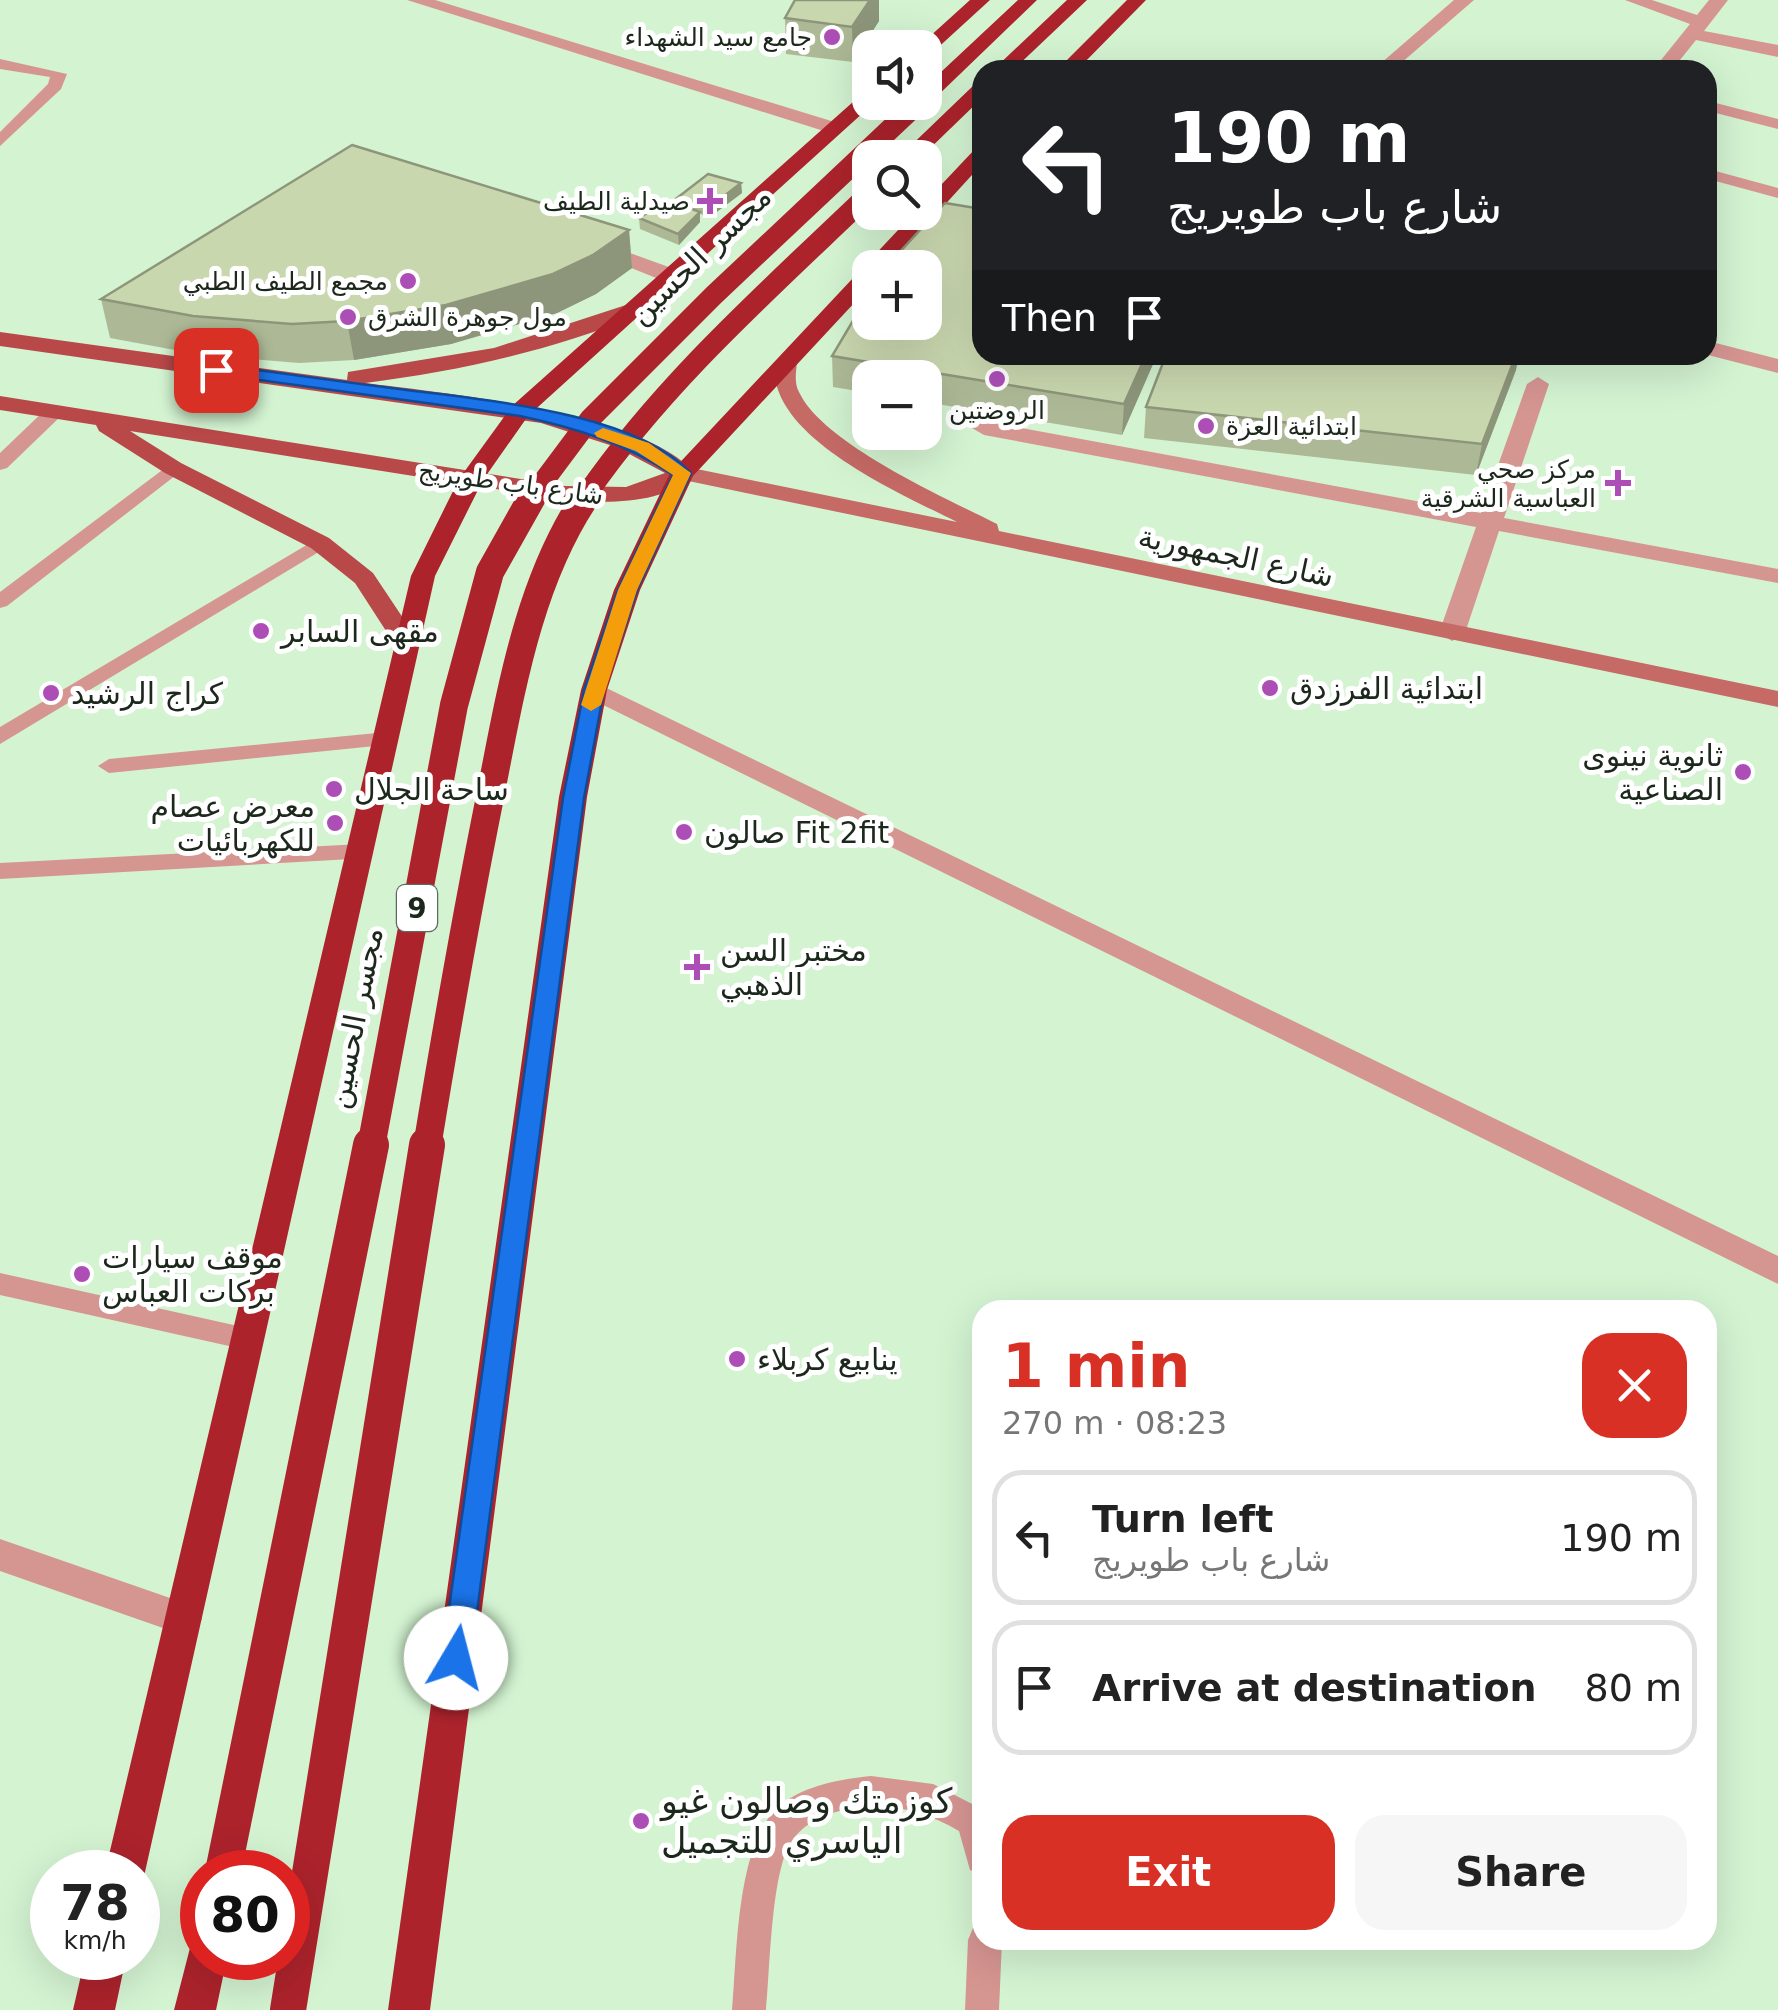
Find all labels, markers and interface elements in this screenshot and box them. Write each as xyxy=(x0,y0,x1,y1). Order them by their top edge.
place label: جامع سيد الشهداء xyxy=(625,23,812,53)
marker: جامع سيد الشهداء xyxy=(821,26,843,48)
map controls xyxy=(852,30,942,450)
button: sound xyxy=(852,30,942,120)
text: 190 m xyxy=(1167,97,1410,179)
icon: left xyxy=(1002,100,1132,230)
button: search xyxy=(852,140,942,230)
street label: مجسر الحسين xyxy=(622,179,778,331)
text: شارع باب طويريج xyxy=(1167,181,1502,234)
place label: صيدلية الطيف xyxy=(543,187,690,216)
marker: صيدلية الطيف xyxy=(699,190,721,212)
button: + xyxy=(852,250,942,340)
place label: مجمع الطيف الطبي xyxy=(183,267,388,297)
marker: مجمع الطيف الطبي xyxy=(397,270,419,292)
icon: arrive xyxy=(1117,290,1172,345)
text: Then xyxy=(1002,296,1097,340)
place label: مول جوهرة الشرق xyxy=(368,303,567,332)
marker: مول جوهرة الشرق xyxy=(337,306,359,328)
pin xyxy=(174,328,259,413)
icon: arrive xyxy=(189,343,244,398)
button: − xyxy=(852,360,942,450)
marker: الروضتين xyxy=(986,368,1008,390)
place label: الروضتين xyxy=(949,396,1045,426)
place label: ابتدائية العزة xyxy=(1226,412,1357,441)
marker: ابتدائية العزة xyxy=(1195,415,1217,437)
place label: مركز صحي العباسية الشرقية xyxy=(1421,455,1596,513)
street label: شارع باب طويريج xyxy=(417,456,605,511)
marker: مركز صحي العباسية الشرقية xyxy=(1605,470,1631,496)
street label: شارع الجمهورية xyxy=(1135,518,1337,595)
place label: مقهى السابر xyxy=(279,614,439,650)
marker: مقهى السابر xyxy=(250,620,272,642)
place label: ابتدائية الفرزدق xyxy=(1290,671,1483,706)
place label: كراج الرشيد xyxy=(71,676,224,712)
marker: ابتدائية الفرزدق xyxy=(1259,677,1281,699)
marker: كراج الرشيد xyxy=(40,682,62,704)
place label: ثانوية نينوى الصناعية xyxy=(1582,738,1723,807)
marker: ثانوية نينوى الصناعية xyxy=(1732,761,1754,783)
place label: ساحة الجلال xyxy=(354,772,509,807)
marker: ساحة الجلال xyxy=(323,778,345,800)
place label: معرض عصام للكهربائيات xyxy=(150,789,315,859)
marker: معرض عصام للكهربائيات xyxy=(324,812,346,834)
place label: صالون Fit 2fit xyxy=(704,815,890,850)
marker: صالون Fit 2fit xyxy=(673,821,695,843)
road number: 9 xyxy=(397,885,437,931)
street label: مجسر الحسين xyxy=(320,924,390,1112)
place label: مختبر السن الذهبي xyxy=(720,933,867,1003)
marker: مختبر السن الذهبي xyxy=(684,954,710,980)
place label: موقف سيارات بركات العباس xyxy=(102,1240,283,1309)
marker: موقف سيارات بركات العباس xyxy=(71,1263,93,1285)
text: 1 min xyxy=(1002,1331,1190,1401)
button: close xyxy=(1582,1333,1687,1438)
place label: ينابيع كربلاء xyxy=(757,1342,898,1378)
marker: ينابيع كربلاء xyxy=(726,1348,748,1370)
text: 270 m · 08:23 xyxy=(1002,1404,1227,1442)
text: Turn left xyxy=(1092,1497,1273,1541)
icon: left xyxy=(1007,1510,1062,1565)
text: 190 m xyxy=(1560,1516,1682,1560)
text: شارع باب طويريج xyxy=(1092,1541,1330,1579)
position arrow xyxy=(404,1606,508,1710)
icon: arrive xyxy=(1007,1660,1062,1715)
text: Arrive at destination xyxy=(1092,1666,1537,1710)
text: 80 m xyxy=(1585,1666,1682,1710)
place label: كوزمتك وصالون غيو الياسري للتجميل xyxy=(659,1781,953,1862)
marker: كوزمتك وصالون غيو الياسري للتجميل xyxy=(630,1810,652,1832)
button: Exit xyxy=(1002,1815,1335,1930)
button: Share xyxy=(1355,1815,1687,1930)
speed limit sign: 80 xyxy=(180,1850,310,1980)
text: 78 xyxy=(60,1874,130,1932)
text: km/h xyxy=(63,1926,127,1955)

